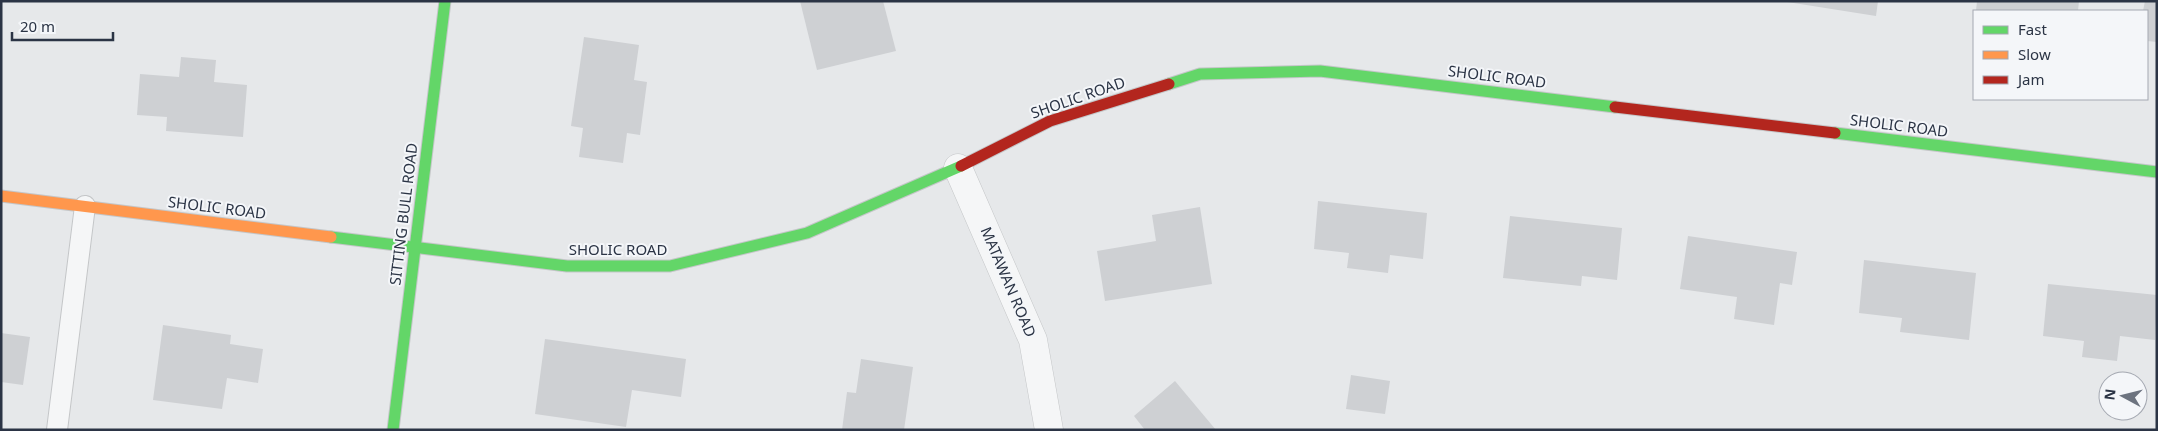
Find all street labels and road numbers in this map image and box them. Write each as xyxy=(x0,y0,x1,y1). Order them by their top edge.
street label: SHOLIC ROAD xyxy=(1447,60,1547,92)
street label: SHOLIC ROAD xyxy=(1028,72,1128,123)
street label: SHOLIC ROAD xyxy=(1849,109,1949,141)
street label: SITTING BULL ROAD xyxy=(384,142,422,286)
street label: SHOLIC ROAD xyxy=(167,191,267,223)
street label: MATAWAN ROAD xyxy=(977,223,1041,340)
street label: SHOLIC ROAD xyxy=(569,239,667,259)

